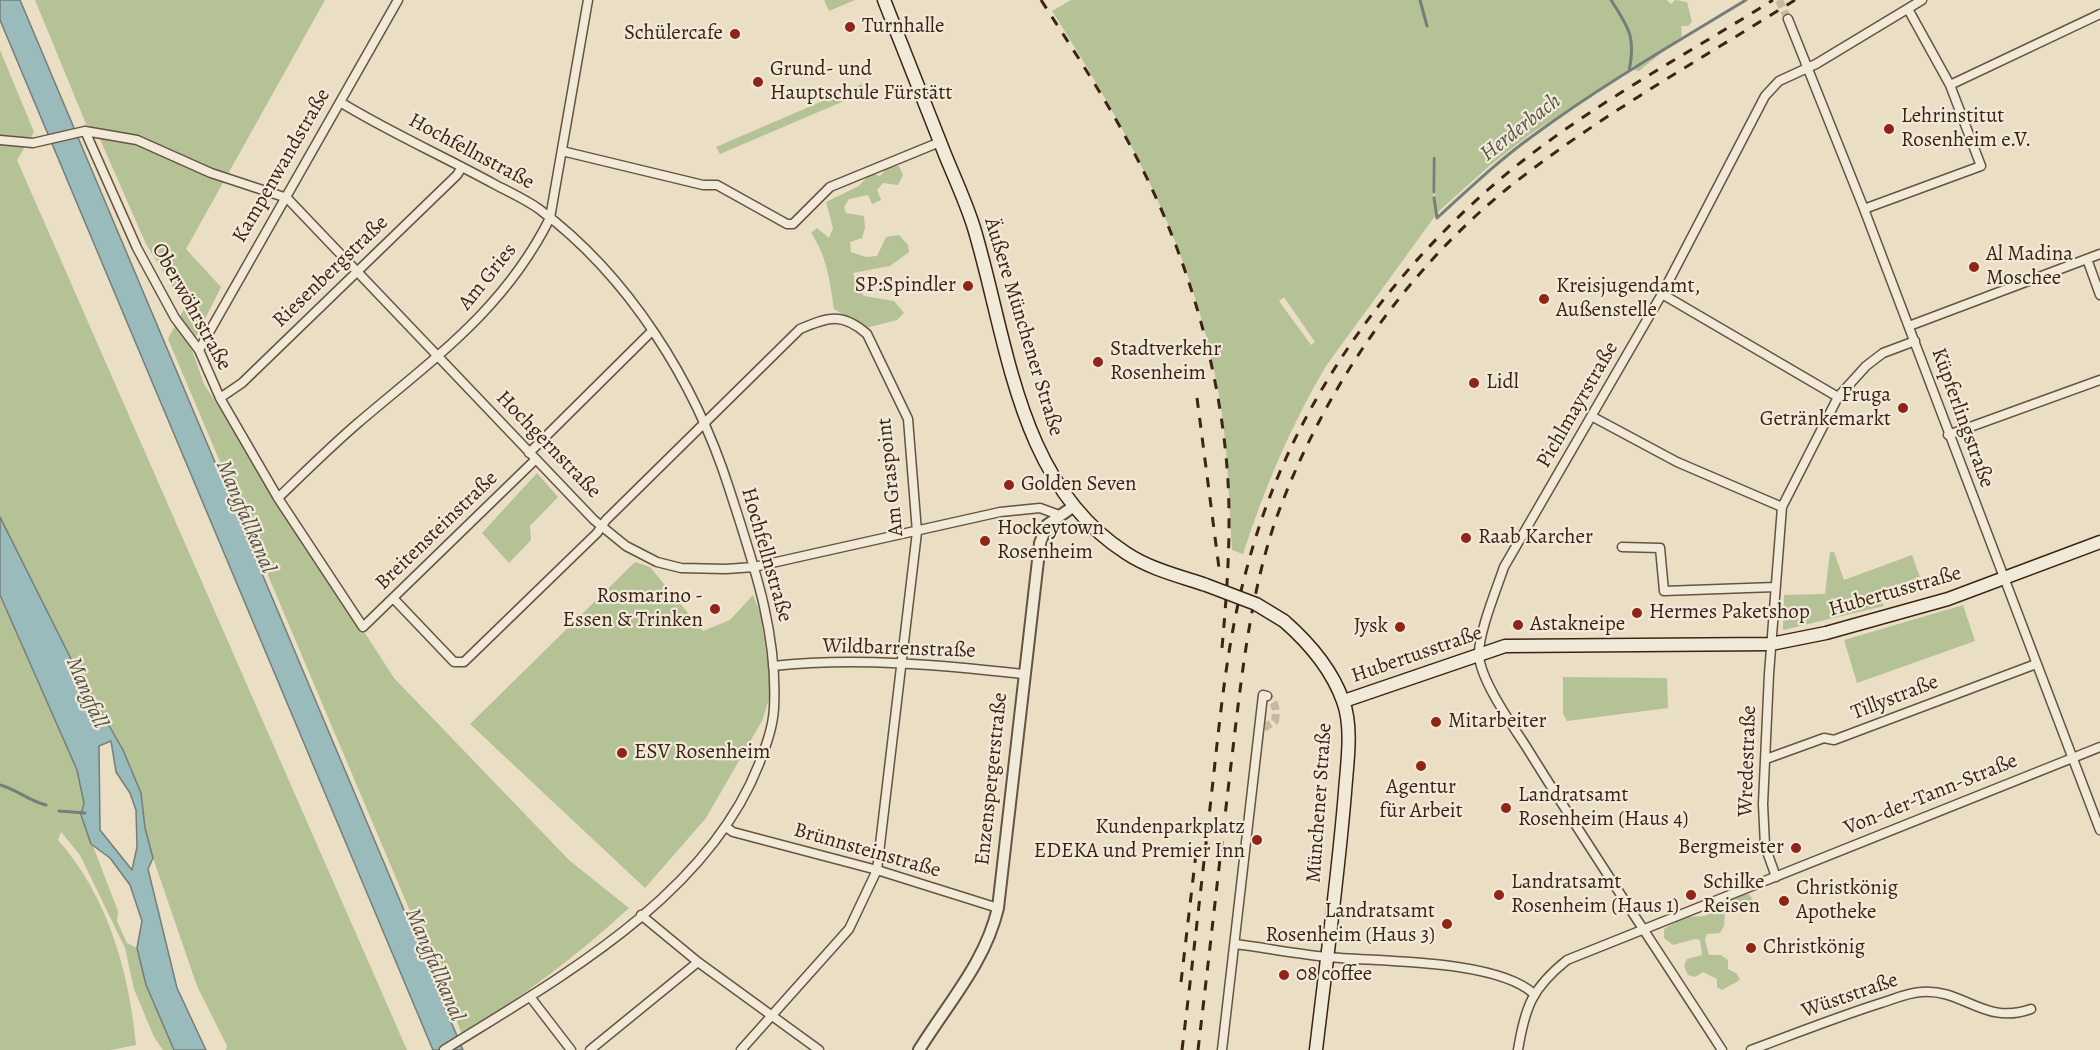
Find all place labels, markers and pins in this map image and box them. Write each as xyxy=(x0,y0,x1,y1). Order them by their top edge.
place label: Turnhalle xyxy=(862,14,944,40)
marker: Turnhalle xyxy=(843,20,857,34)
place label: Schülercafe xyxy=(624,21,723,47)
marker: Schülercafe xyxy=(728,27,742,41)
place label: Grund- und Hauptschule Fürstätt xyxy=(770,57,952,107)
marker: Grund- und Hauptschule Fürstätt xyxy=(751,75,765,89)
place label: Lehrinstitut Rosenheim e.V. xyxy=(1901,104,2031,154)
marker: Lehrinstitut Rosenheim e.V. xyxy=(1882,122,1896,136)
place label: Al Madina Moschee xyxy=(1986,242,2073,292)
marker: Al Madina Moschee xyxy=(1967,260,1981,274)
place label: SP:Spindler xyxy=(855,273,956,299)
place label: Kreisjugendamt, Außenstelle xyxy=(1556,274,1700,324)
marker: SP:Spindler xyxy=(961,279,975,293)
marker: Kreisjugendamt, Außenstelle xyxy=(1537,292,1551,306)
place label: Stadtverkehr Rosenheim xyxy=(1110,337,1221,387)
marker: Stadtverkehr Rosenheim xyxy=(1091,355,1105,369)
place label: Lidl xyxy=(1486,370,1519,396)
marker: Lidl xyxy=(1467,376,1481,390)
place label: Fruga Getränkemarkt xyxy=(1760,383,1891,433)
marker: Fruga Getränkemarkt xyxy=(1896,401,1910,415)
place label: Golden Seven xyxy=(1021,472,1137,498)
marker: Golden Seven xyxy=(1002,478,1016,492)
place label: Hockeytown Rosenheim xyxy=(997,516,1104,566)
place label: Raab Karcher xyxy=(1478,525,1593,551)
marker: Raab Karcher xyxy=(1459,531,1473,545)
marker: Hockeytown Rosenheim xyxy=(978,534,992,548)
place label: Rosmarino - Essen & Trinken xyxy=(563,584,703,634)
place label: Hermes Paketshop xyxy=(1649,600,1810,626)
marker: Rosmarino - Essen & Trinken xyxy=(708,602,722,616)
marker: Hermes Paketshop xyxy=(1630,606,1644,620)
place label: Astakneipe xyxy=(1530,612,1625,638)
place label: Jysk xyxy=(1354,614,1388,640)
marker: Astakneipe xyxy=(1511,618,1525,632)
marker: Jysk xyxy=(1393,620,1407,634)
place label: Mitarbeiter xyxy=(1448,709,1547,735)
marker: Mitarbeiter xyxy=(1429,715,1443,729)
place label: ESV Rosenheim xyxy=(634,740,771,766)
marker: ESV Rosenheim xyxy=(615,746,629,760)
marker: Agentur für Arbeit xyxy=(1414,759,1428,773)
place label: Agentur für Arbeit xyxy=(1379,775,1463,825)
place label: Landratsamt Rosenheim (Haus 4) xyxy=(1518,783,1688,833)
marker: Landratsamt Rosenheim (Haus 4) xyxy=(1499,801,1513,815)
place label: Kundenparkplatz EDEKA und Premier Inn xyxy=(1034,815,1245,865)
marker: Kundenparkplatz EDEKA und Premier Inn xyxy=(1250,833,1264,847)
place label: Bergmeister xyxy=(1678,835,1784,861)
marker: Bergmeister xyxy=(1789,841,1803,855)
place label: Landratsamt Rosenheim (Haus 1) xyxy=(1511,870,1679,920)
place label: Schilke Reisen xyxy=(1703,870,1764,920)
place label: Christkönig Apotheke xyxy=(1796,876,1898,926)
marker: Landratsamt Rosenheim (Haus 1) xyxy=(1492,888,1506,902)
marker: Schilke Reisen xyxy=(1684,888,1698,902)
marker: Christkönig Apotheke xyxy=(1777,894,1791,908)
place label: Landratsamt Rosenheim (Haus 3) xyxy=(1265,899,1435,949)
marker: Landratsamt Rosenheim (Haus 3) xyxy=(1440,917,1454,931)
place label: Christkönig xyxy=(1763,935,1865,961)
marker: Christkönig xyxy=(1744,941,1758,955)
place label: 08 coffee xyxy=(1296,962,1372,988)
marker: 08 coffee xyxy=(1277,968,1291,982)

